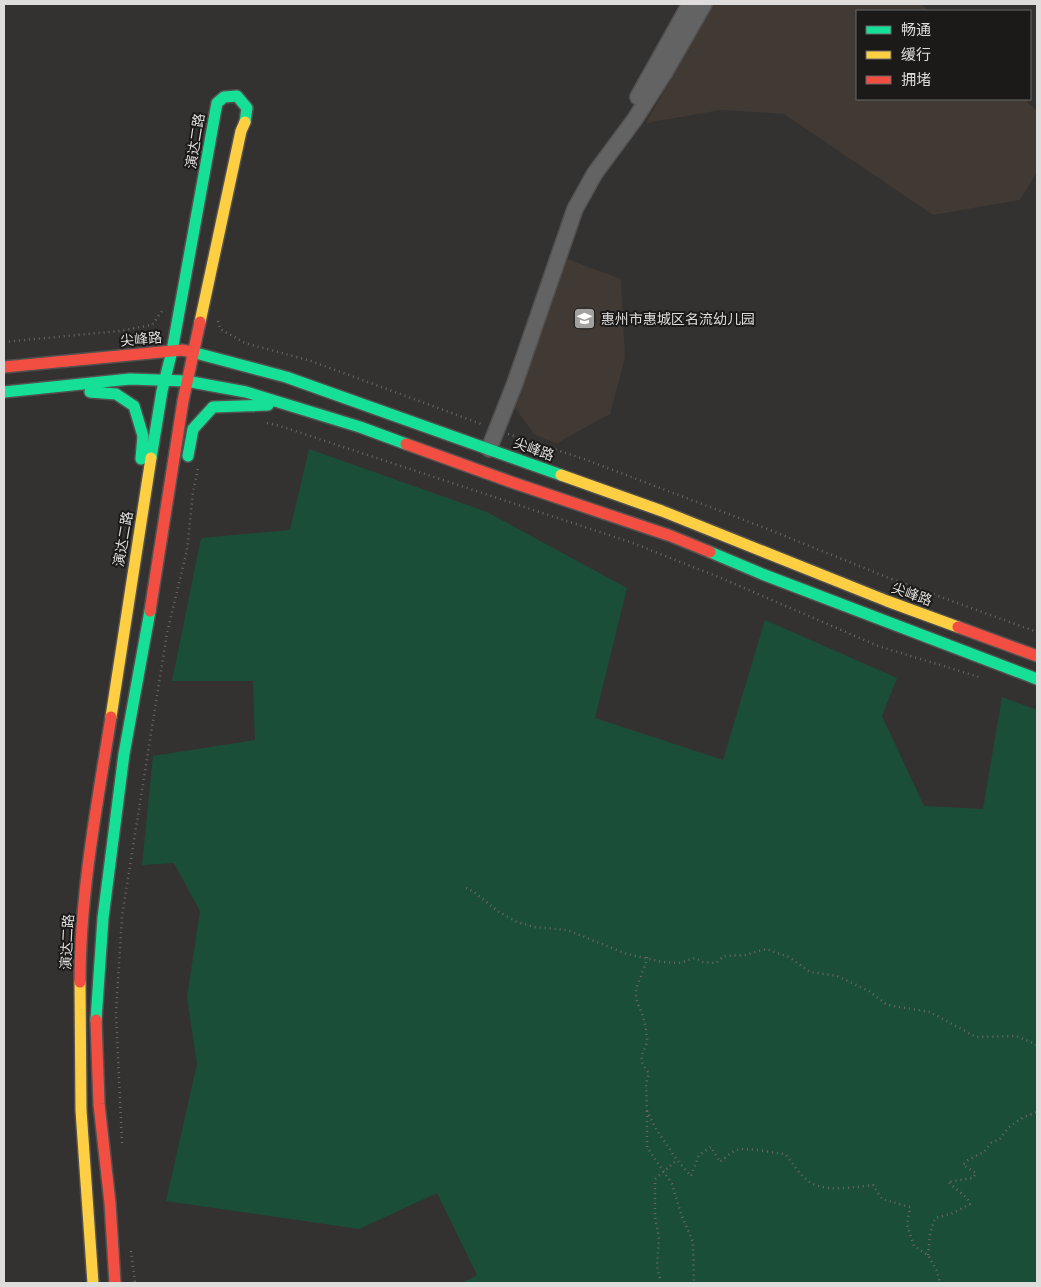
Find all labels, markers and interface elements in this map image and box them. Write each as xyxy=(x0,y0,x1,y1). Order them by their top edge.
legend xyxy=(856,10,1031,100)
text: 畅通 xyxy=(901,20,931,39)
text: 缓行 xyxy=(901,45,931,64)
text: 拥堵 xyxy=(901,70,931,89)
street label: 演达二路 xyxy=(182,112,208,170)
school or university icon: 惠州市惠城区名流幼儿园 xyxy=(573,307,597,331)
place label: 惠州市惠城区名流幼儿园 xyxy=(601,310,755,328)
street label: 尖峰路 xyxy=(119,328,163,350)
street label: 尖峰路 xyxy=(511,433,557,465)
street label: 演达二路 xyxy=(109,510,137,568)
street label: 尖峰路 xyxy=(889,578,935,610)
street label: 演达二路 xyxy=(57,914,77,970)

